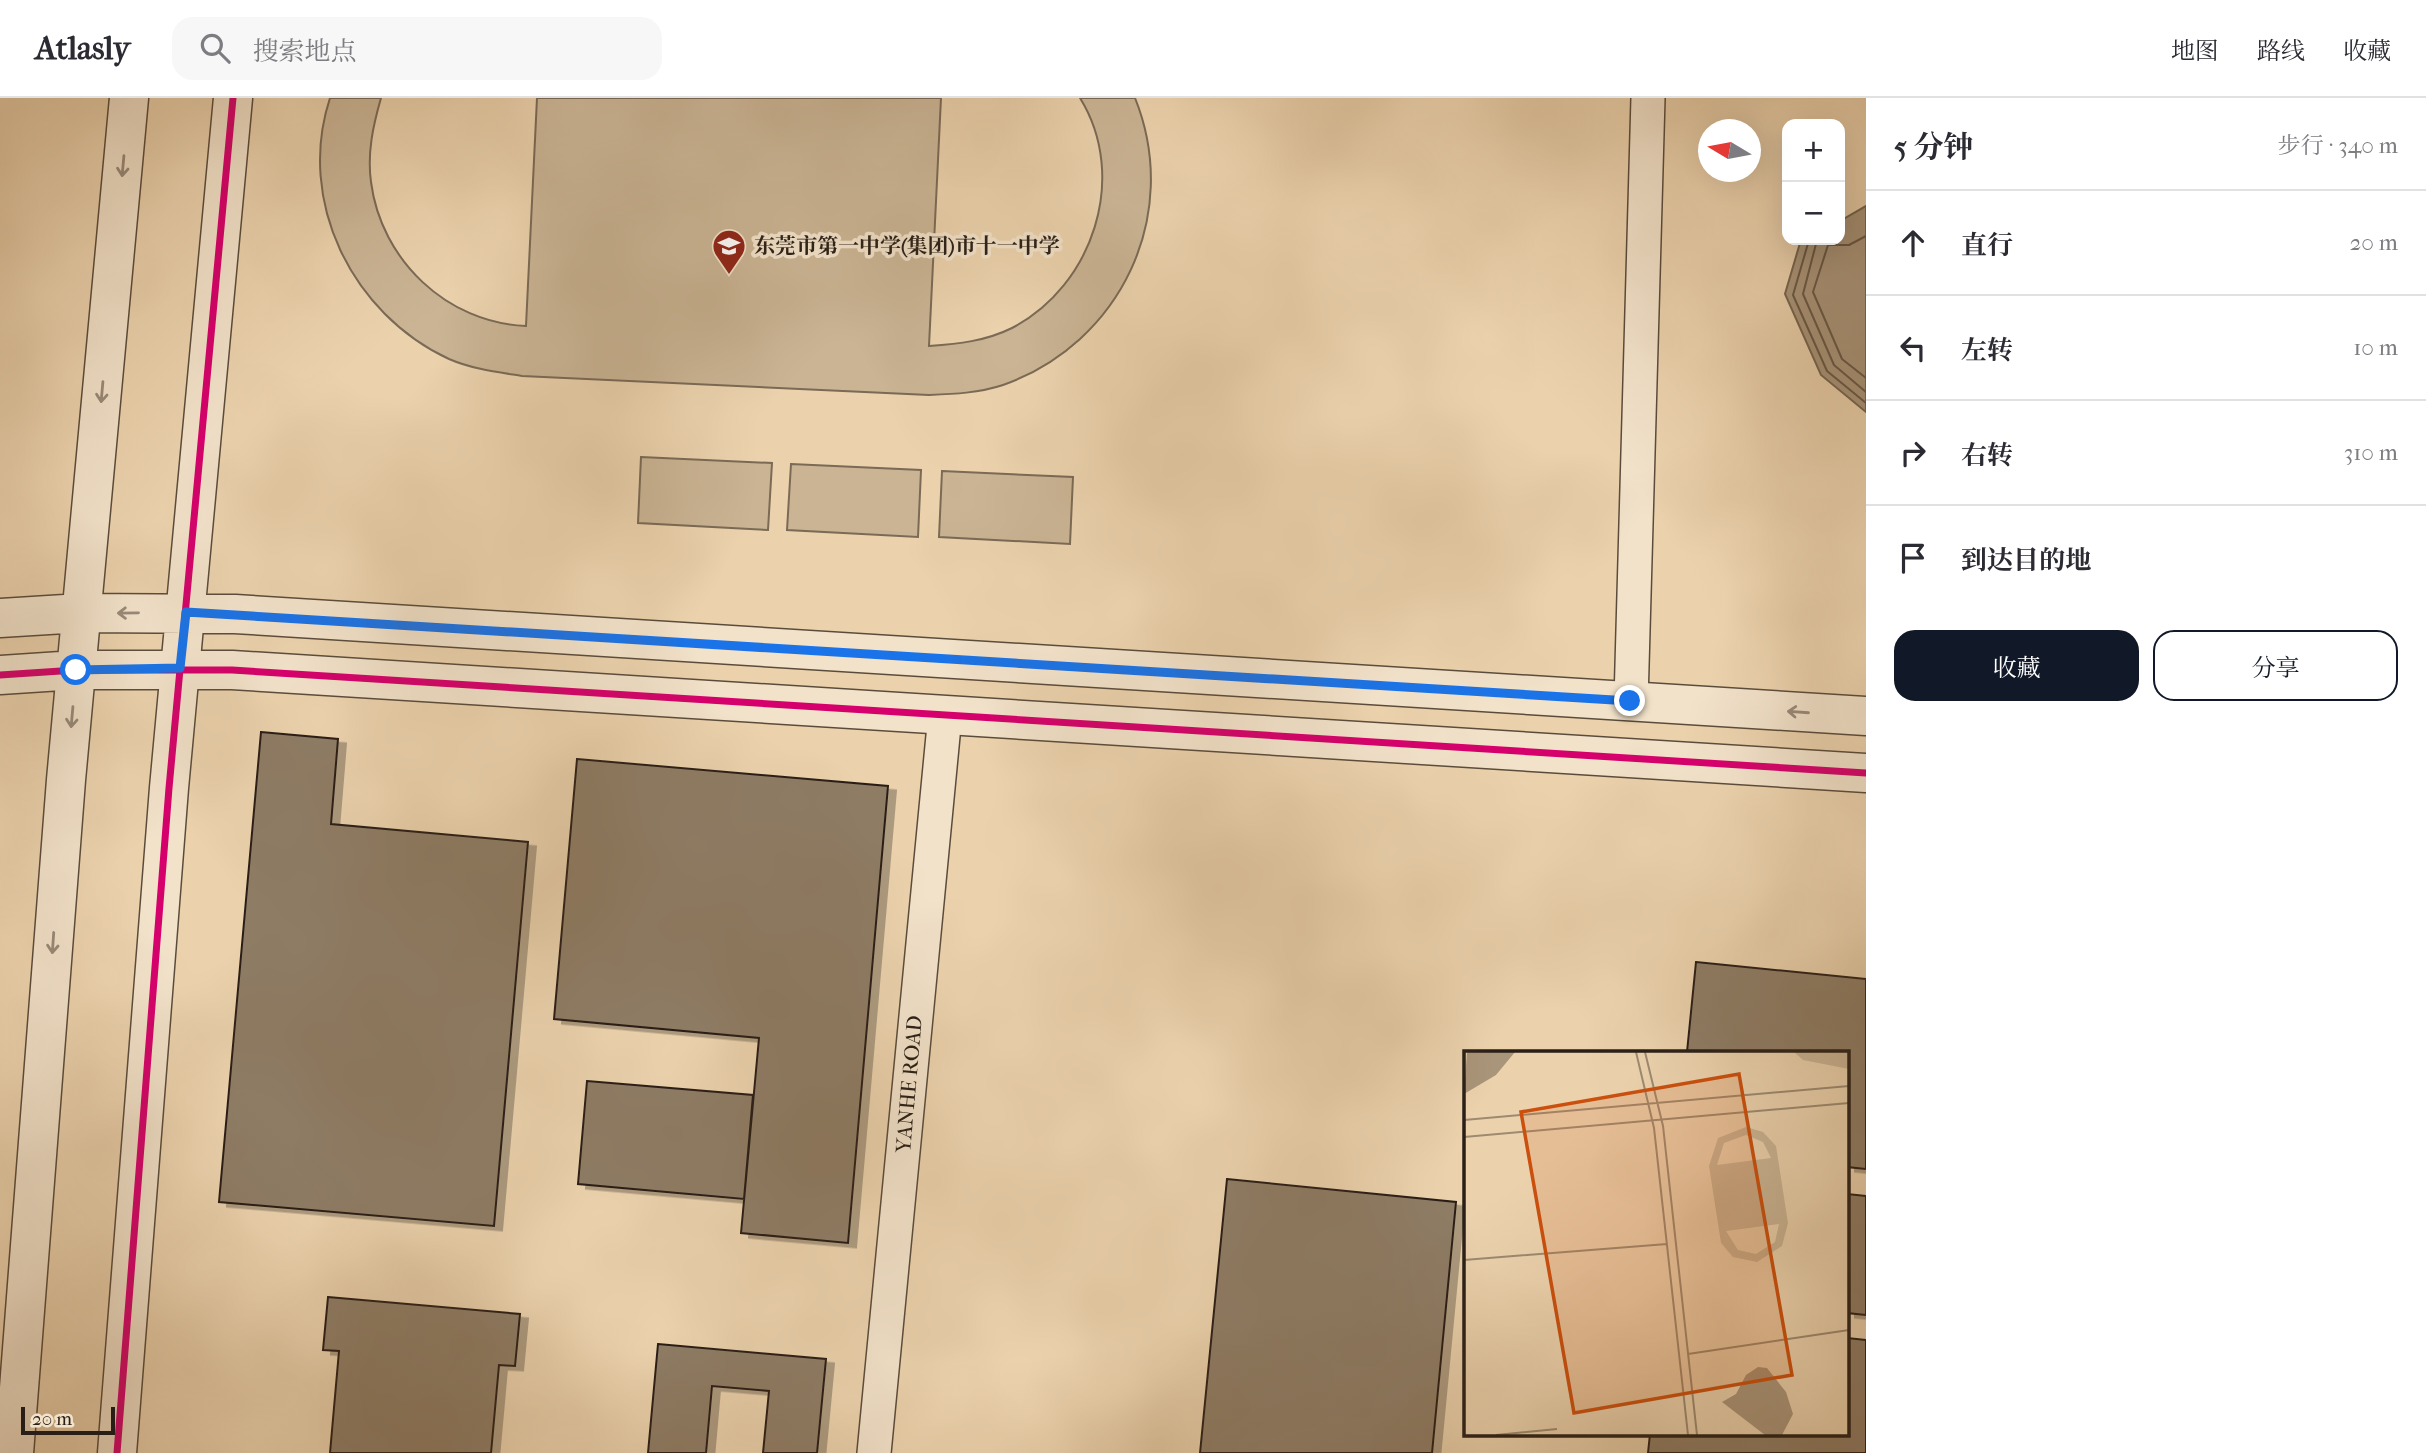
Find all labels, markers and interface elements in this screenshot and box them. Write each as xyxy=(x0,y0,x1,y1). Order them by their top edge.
search box xyxy=(172,17,662,80)
text: Atlasly xyxy=(35,29,130,68)
icon: search xyxy=(196,29,234,67)
text: 搜索地点 xyxy=(252,36,356,67)
text: 地图 xyxy=(2171,37,2219,65)
text: 路线 xyxy=(2257,37,2305,65)
text: 收藏 xyxy=(2343,37,2391,65)
north arrow xyxy=(1698,119,1761,182)
map controls xyxy=(1782,119,1845,245)
button: + xyxy=(1782,119,1845,182)
text: 5 分钟 xyxy=(1894,130,1973,165)
text: 步行 · 340 m xyxy=(2278,132,2398,159)
one-way arrow xyxy=(116,154,129,177)
button: − xyxy=(1782,182,1845,245)
icon: ahead xyxy=(1894,224,1932,262)
school or university icon: 东莞市第一中学(集团)市十一中学 xyxy=(710,227,748,276)
text: 20 m xyxy=(2349,229,2398,256)
text: 直行 xyxy=(1961,230,2013,261)
place label: 东莞市第一中学(集团)市十一中学 xyxy=(754,234,1060,258)
icon: left xyxy=(1894,329,1932,367)
text: 10 m xyxy=(2353,334,2398,361)
text: 左转 xyxy=(1961,335,2013,366)
one-way arrow xyxy=(95,381,108,403)
icon: right xyxy=(1894,434,1932,472)
text: 310 m xyxy=(2344,439,2398,466)
text: 右转 xyxy=(1961,440,2013,471)
icon: arrive xyxy=(1894,539,1932,577)
text: 到达目的地 xyxy=(1961,545,2091,576)
one-way arrow xyxy=(117,606,140,620)
button: 收藏 xyxy=(1894,630,2139,701)
button: 分享 xyxy=(2153,630,2398,701)
route start xyxy=(60,654,91,685)
route end xyxy=(1614,685,1645,716)
one-way arrow xyxy=(65,705,78,727)
one-way arrow xyxy=(1787,705,1810,718)
one-way arrow xyxy=(47,932,60,955)
street label: YANHE ROAD xyxy=(891,1014,927,1155)
inset map xyxy=(1464,1051,1848,1436)
scale bar xyxy=(21,1404,116,1436)
text: 20 m xyxy=(32,1408,72,1430)

